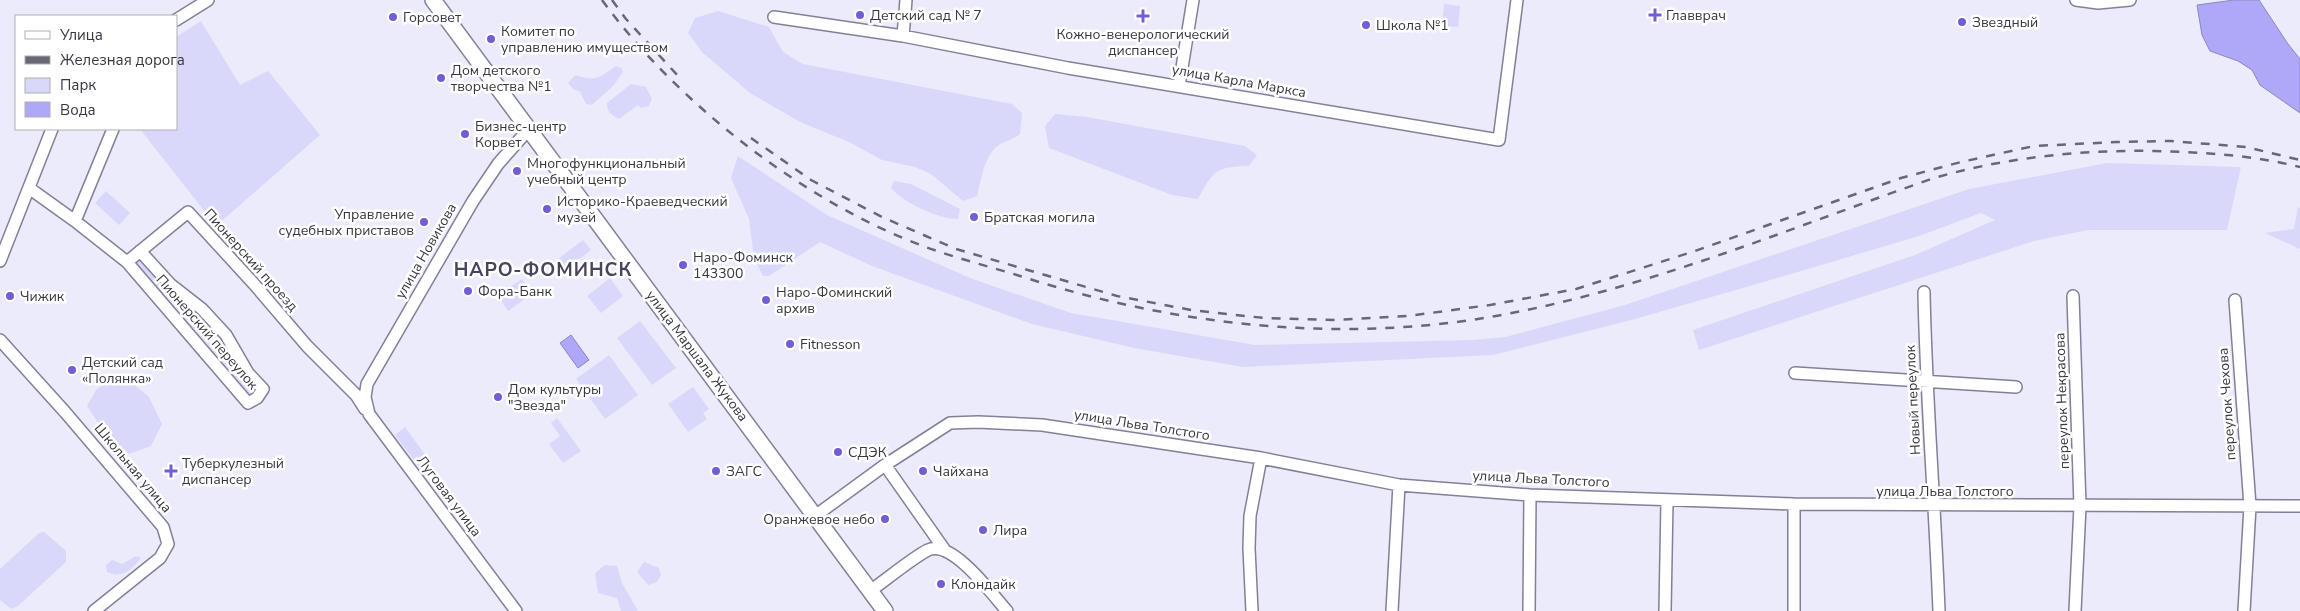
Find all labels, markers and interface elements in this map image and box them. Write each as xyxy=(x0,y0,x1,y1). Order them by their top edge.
place label: Детский сад № 7 xyxy=(870,6,982,25)
place label: Главврач xyxy=(1666,6,1726,25)
place label: Горсовет xyxy=(403,8,462,27)
marker: Главврач xyxy=(1648,8,1662,22)
marker: Детский сад № 7 xyxy=(854,9,866,21)
marker: Кожно-венерологический диспансер xyxy=(1136,9,1150,23)
marker: Горсовет xyxy=(387,11,399,23)
place label: Звездный xyxy=(1972,13,2038,32)
legend xyxy=(15,15,178,130)
place label: Школа №1 xyxy=(1376,16,1449,35)
marker: Звездный xyxy=(1956,16,1968,28)
marker: Школа №1 xyxy=(1360,19,1372,31)
place label: Комитет по управлению имуществом xyxy=(501,22,668,57)
text: Улица xyxy=(59,25,103,45)
place label: Кожно-венерологический диспансер xyxy=(1056,25,1230,60)
marker: Комитет по управлению имуществом xyxy=(485,33,497,45)
text: Железная дорога xyxy=(60,50,185,70)
street label: улица Карла Маркса xyxy=(1170,60,1308,102)
place label: Дом детского творчества №1 xyxy=(451,61,552,96)
marker: Дом детского творчества №1 xyxy=(435,72,447,84)
text: Парк xyxy=(60,75,96,95)
text: Вода xyxy=(60,100,96,120)
place label: Бизнес-центр Корвет xyxy=(475,117,566,152)
marker: Бизнес-центр Корвет xyxy=(459,128,471,140)
place label: Многофункциональный учебный центр xyxy=(527,154,686,189)
marker: Многофункциональный учебный центр xyxy=(511,165,523,177)
place label: Историко-Краеведческий музей xyxy=(557,192,728,227)
street label: улица Новикова xyxy=(391,200,461,302)
marker: Историко-Краеведческий музей xyxy=(541,203,553,215)
street label: Пионерский проезд xyxy=(200,205,302,315)
place label: Управление судебных приставов xyxy=(279,205,414,240)
place label: Братская могила xyxy=(984,208,1095,227)
marker: Братская могила xyxy=(968,211,980,223)
marker: Управление судебных приставов xyxy=(418,216,430,228)
place label: Наро-Фоминск 143300 xyxy=(693,248,794,283)
district label: НАРО-ФОМИНСК xyxy=(454,257,632,283)
marker: Наро-Фоминск 143300 xyxy=(677,259,689,271)
street label: Пионерский переулок xyxy=(152,270,263,394)
place label: Фора-Банк xyxy=(478,282,553,301)
place label: Наро-Фоминский архив xyxy=(776,283,892,318)
marker: Фора-Банк xyxy=(462,285,474,297)
place label: Чижик xyxy=(20,287,65,306)
street label: улица Маршала Жукова xyxy=(641,287,753,425)
marker: Чижик xyxy=(4,290,16,302)
marker: Наро-Фоминский архив xyxy=(760,294,772,306)
street label: переулок Некрасова xyxy=(2050,332,2074,470)
place label: Fitnesson xyxy=(800,335,860,354)
marker: Fitnesson xyxy=(784,338,796,350)
street label: Новый переулок xyxy=(1901,344,1925,455)
street label: переулок Чехова xyxy=(2214,347,2240,461)
place label: Детский сад «Полянка» xyxy=(82,353,163,388)
marker: Детский сад «Полянка» xyxy=(66,364,78,376)
place label: Дом культуры "Звезда" xyxy=(508,380,601,415)
marker: Дом культуры "Звезда" xyxy=(492,391,504,403)
street label: улица Льва Толстого xyxy=(1073,405,1211,445)
street label: Школьная улица xyxy=(90,419,176,517)
place label: СДЭК xyxy=(848,443,887,462)
marker: СДЭК xyxy=(832,446,844,458)
street label: Луговая улица xyxy=(412,451,486,541)
place label: Туберкулезный диспансер xyxy=(182,454,284,489)
place label: ЗАГС xyxy=(726,462,762,481)
place label: Чайхана xyxy=(933,462,989,481)
marker: Туберкулезный диспансер xyxy=(164,464,178,478)
marker: ЗАГС xyxy=(710,465,722,477)
marker: Чайхана xyxy=(917,465,929,477)
street label: улица Льва Толстого xyxy=(1472,466,1610,492)
street label: улица Льва Толстого xyxy=(1876,482,2014,501)
place label: Оранжевое небо xyxy=(763,510,875,529)
marker: Оранжевое небо xyxy=(879,513,891,525)
place label: Лира xyxy=(993,521,1027,540)
marker: Лира xyxy=(977,524,989,536)
place label: Клондайк xyxy=(951,575,1016,594)
marker: Клондайк xyxy=(935,578,947,590)

